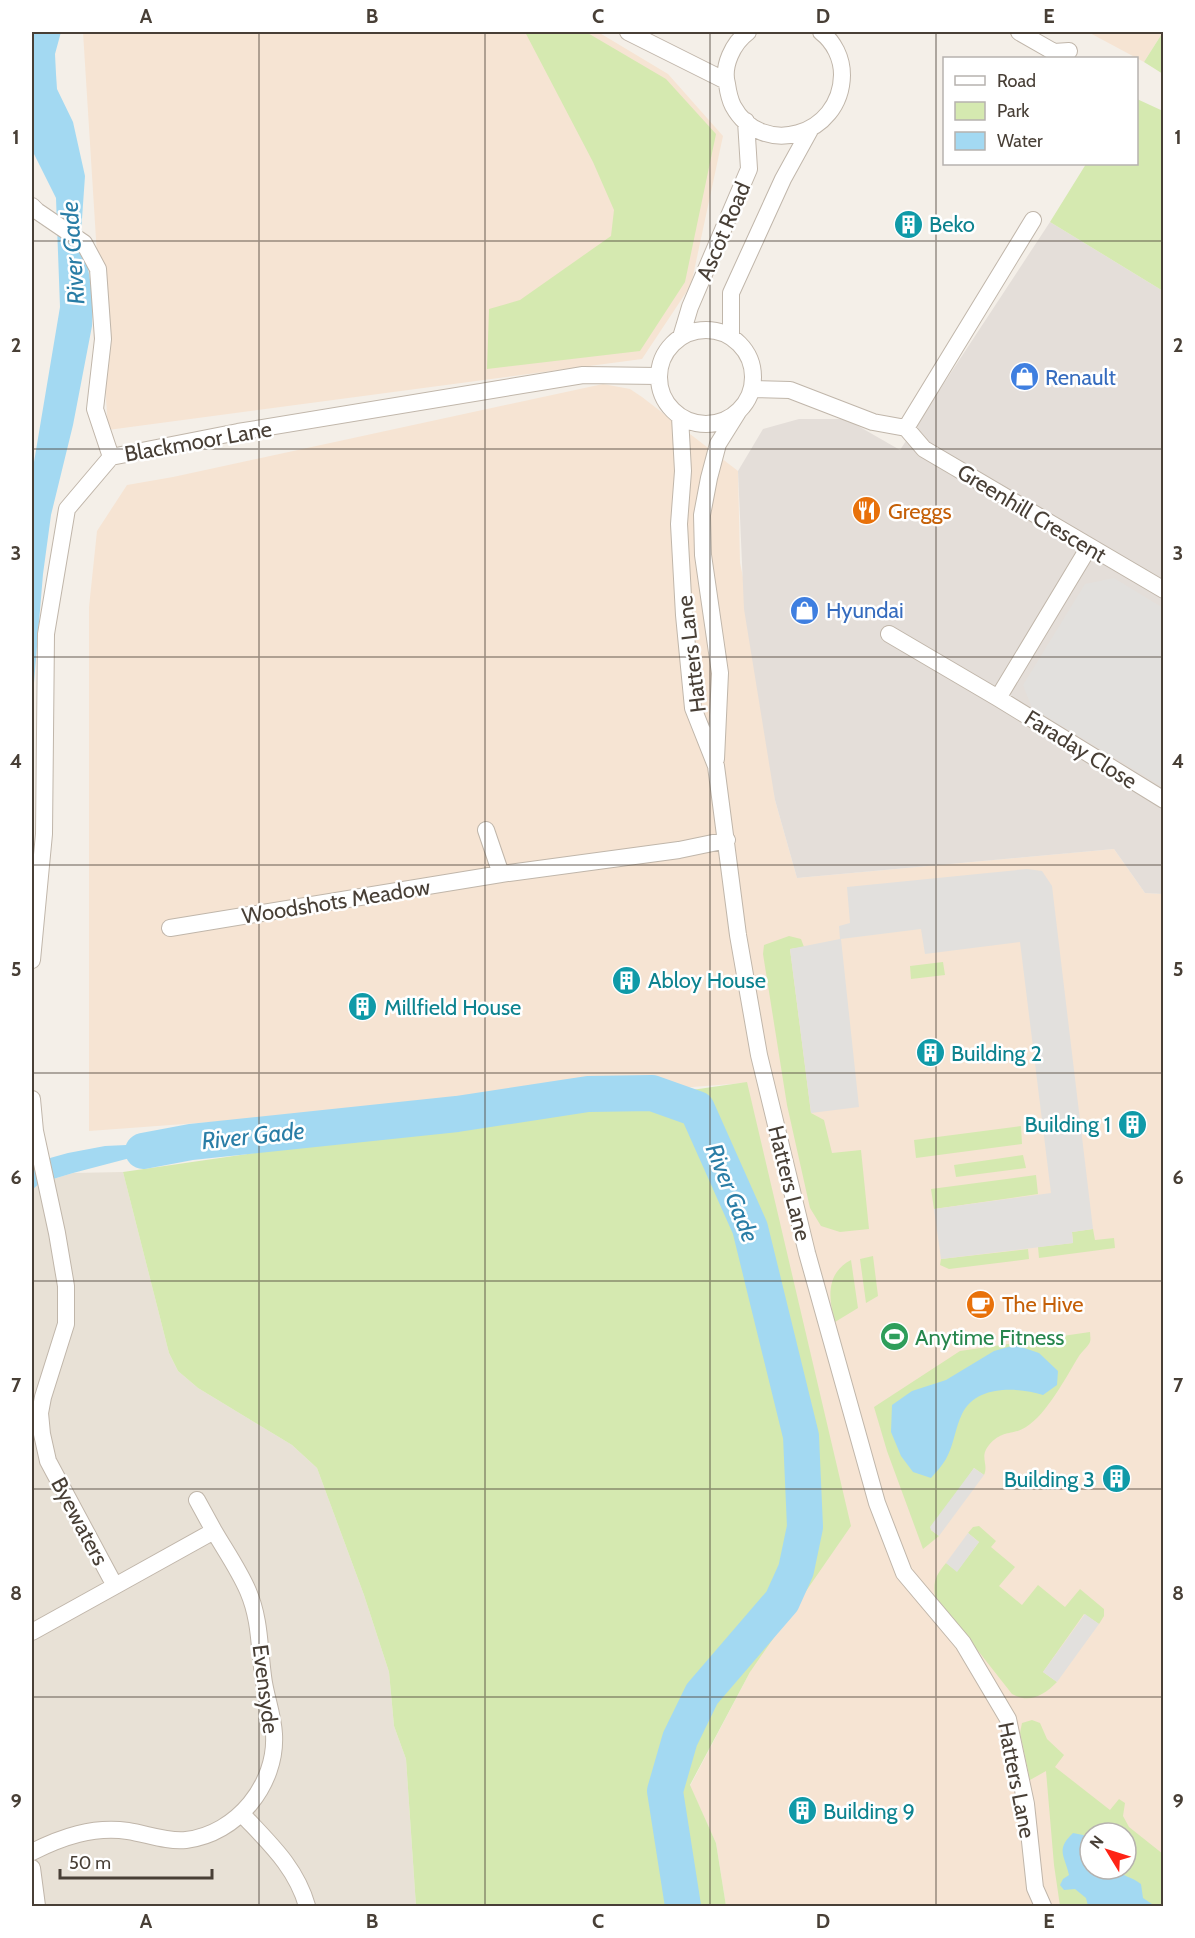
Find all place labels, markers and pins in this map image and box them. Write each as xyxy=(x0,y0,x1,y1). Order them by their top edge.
building icon: Beko xyxy=(892,208,924,240)
place label: Beko xyxy=(929,211,975,238)
shop icon: Renault xyxy=(1008,361,1040,393)
place label: Renault xyxy=(1045,364,1117,391)
restaurant icon: Greggs xyxy=(851,495,883,527)
place label: Greggs xyxy=(888,498,952,525)
shop icon: Hyundai xyxy=(789,594,821,626)
place label: Hyundai xyxy=(826,597,904,624)
building icon: Abloy House xyxy=(611,964,643,996)
place label: Abloy House xyxy=(648,967,766,994)
building icon: Millfield House xyxy=(347,991,379,1023)
place label: Millfield House xyxy=(384,994,521,1021)
building icon: Building 2 xyxy=(914,1037,946,1069)
place label: Building 2 xyxy=(951,1040,1042,1067)
building icon: Building 1 xyxy=(1116,1108,1148,1140)
place label: Building 1 xyxy=(1024,1111,1111,1138)
cafe icon: The Hive xyxy=(965,1288,997,1320)
place label: The Hive xyxy=(1002,1291,1084,1318)
sports icon: Anytime Fitness xyxy=(878,1321,910,1353)
place label: Anytime Fitness xyxy=(915,1324,1064,1351)
building icon: Building 3 xyxy=(1100,1463,1132,1495)
place label: Building 3 xyxy=(1004,1466,1095,1493)
building icon: Building 9 xyxy=(786,1795,818,1827)
place label: Building 9 xyxy=(823,1798,915,1825)

